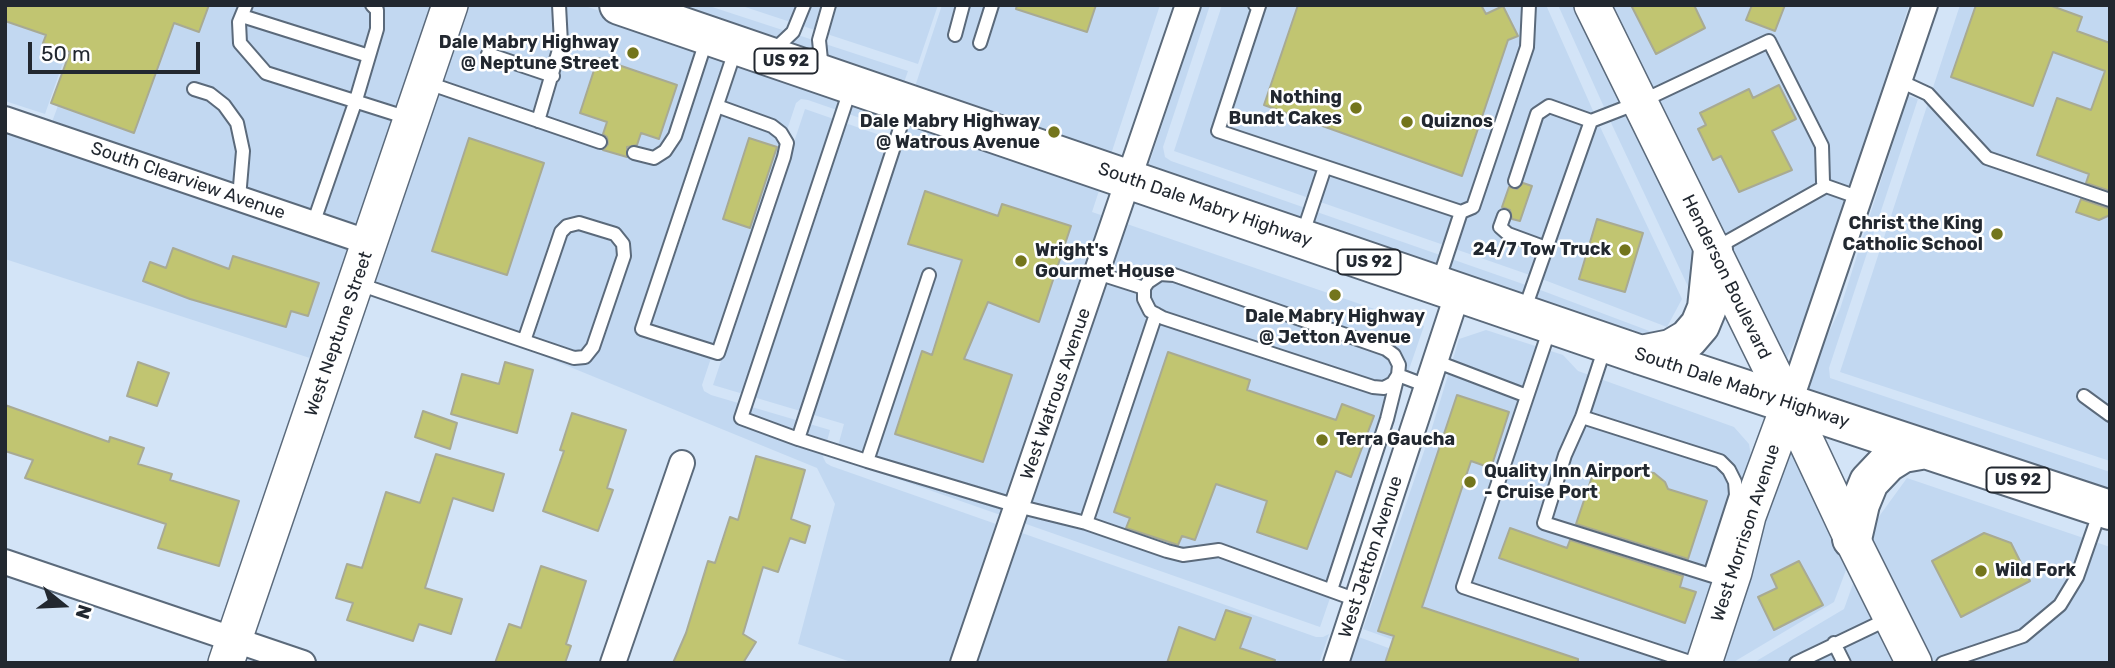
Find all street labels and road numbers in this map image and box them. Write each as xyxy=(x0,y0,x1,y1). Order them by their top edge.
road number: US 92 xyxy=(754,48,818,74)
street label: South Clearview Avenue xyxy=(88,138,288,224)
street label: South Dale Mabry Highway xyxy=(1095,158,1315,252)
street label: Henderson Boulevard xyxy=(1677,191,1775,363)
street label: West Neptune Street xyxy=(301,249,377,419)
road number: US 92 xyxy=(1338,250,1400,274)
street label: West Watrous Avenue xyxy=(1016,305,1096,483)
street label: South Dale Mabry Highway xyxy=(1632,343,1852,433)
street label: West Morrison Avenue xyxy=(1707,442,1785,624)
road number: US 92 xyxy=(1986,467,2050,492)
street label: West Jetton Avenue xyxy=(1335,473,1407,641)

